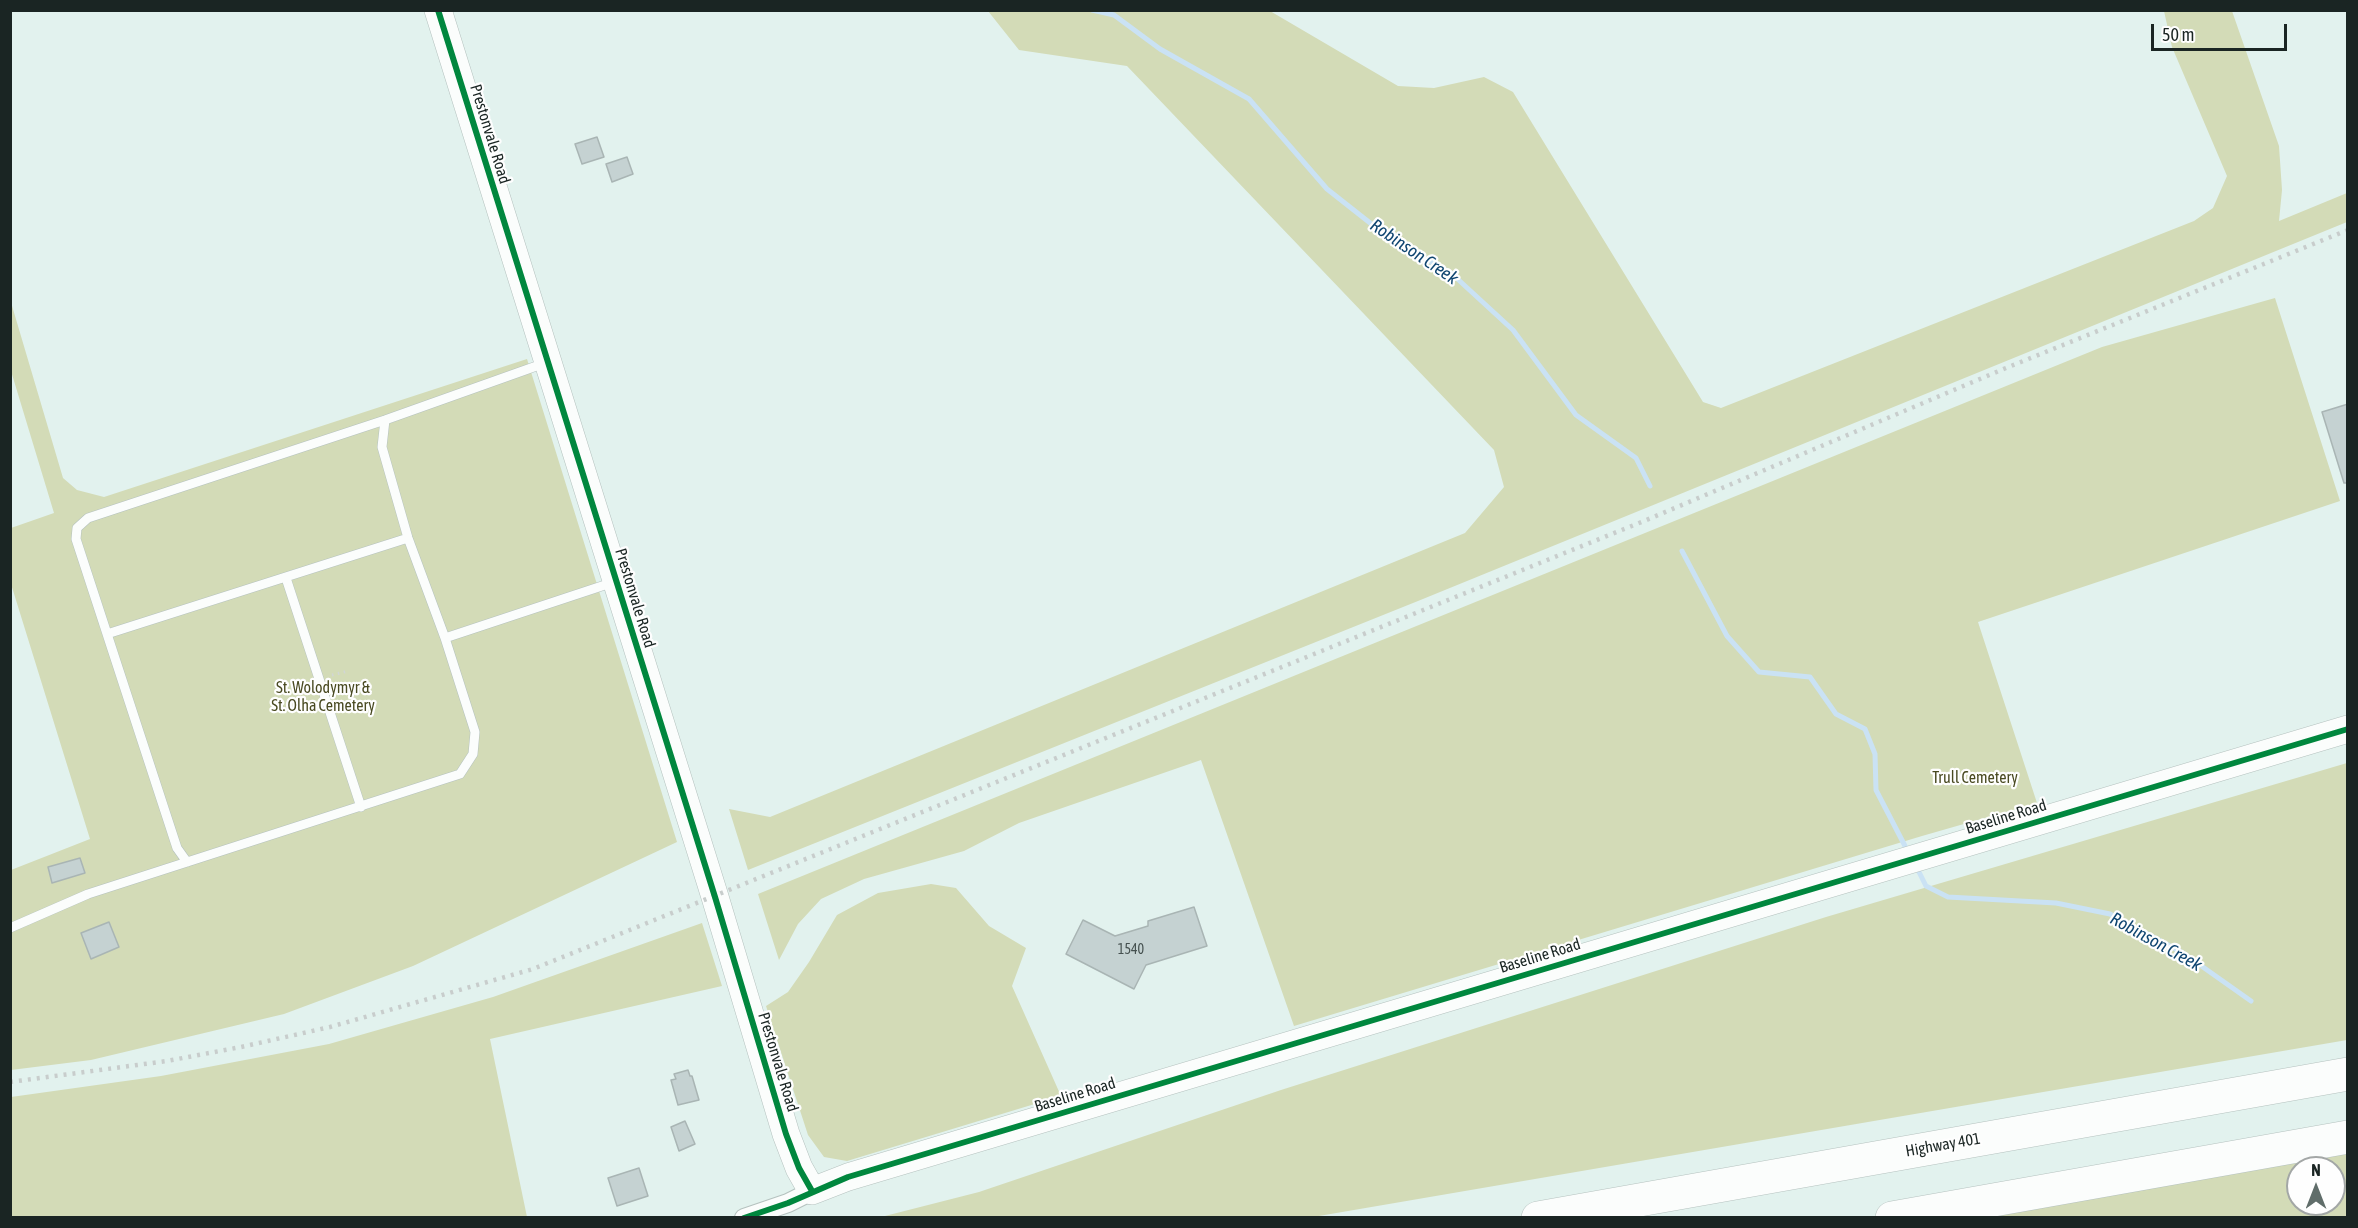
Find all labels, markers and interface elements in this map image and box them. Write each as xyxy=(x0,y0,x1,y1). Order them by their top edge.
scale bar xyxy=(2154,12,2290,50)
text: 50 m xyxy=(2162,24,2194,45)
street label: Prestonvale Road xyxy=(466,82,514,186)
water label: Robinson Creek xyxy=(1366,215,1462,289)
street label: Prestonvale Road xyxy=(611,546,659,650)
park label: St. Wolodymyr & St. Olha Cemetery xyxy=(271,678,375,716)
park label: Trull Cemetery xyxy=(1932,768,2018,788)
street label: Baseline Road xyxy=(1963,796,2049,838)
water label: Robinson Creek xyxy=(2106,908,2206,976)
street label: Baseline Road xyxy=(1497,935,1583,977)
house number: 1540 xyxy=(1118,942,1144,958)
street label: Prestonvale Road xyxy=(754,1010,802,1114)
street label: Baseline Road xyxy=(1032,1074,1118,1116)
street label: Highway 401 xyxy=(1904,1129,1982,1161)
north arrow xyxy=(2286,1156,2346,1216)
text: N xyxy=(2311,1161,2321,1179)

